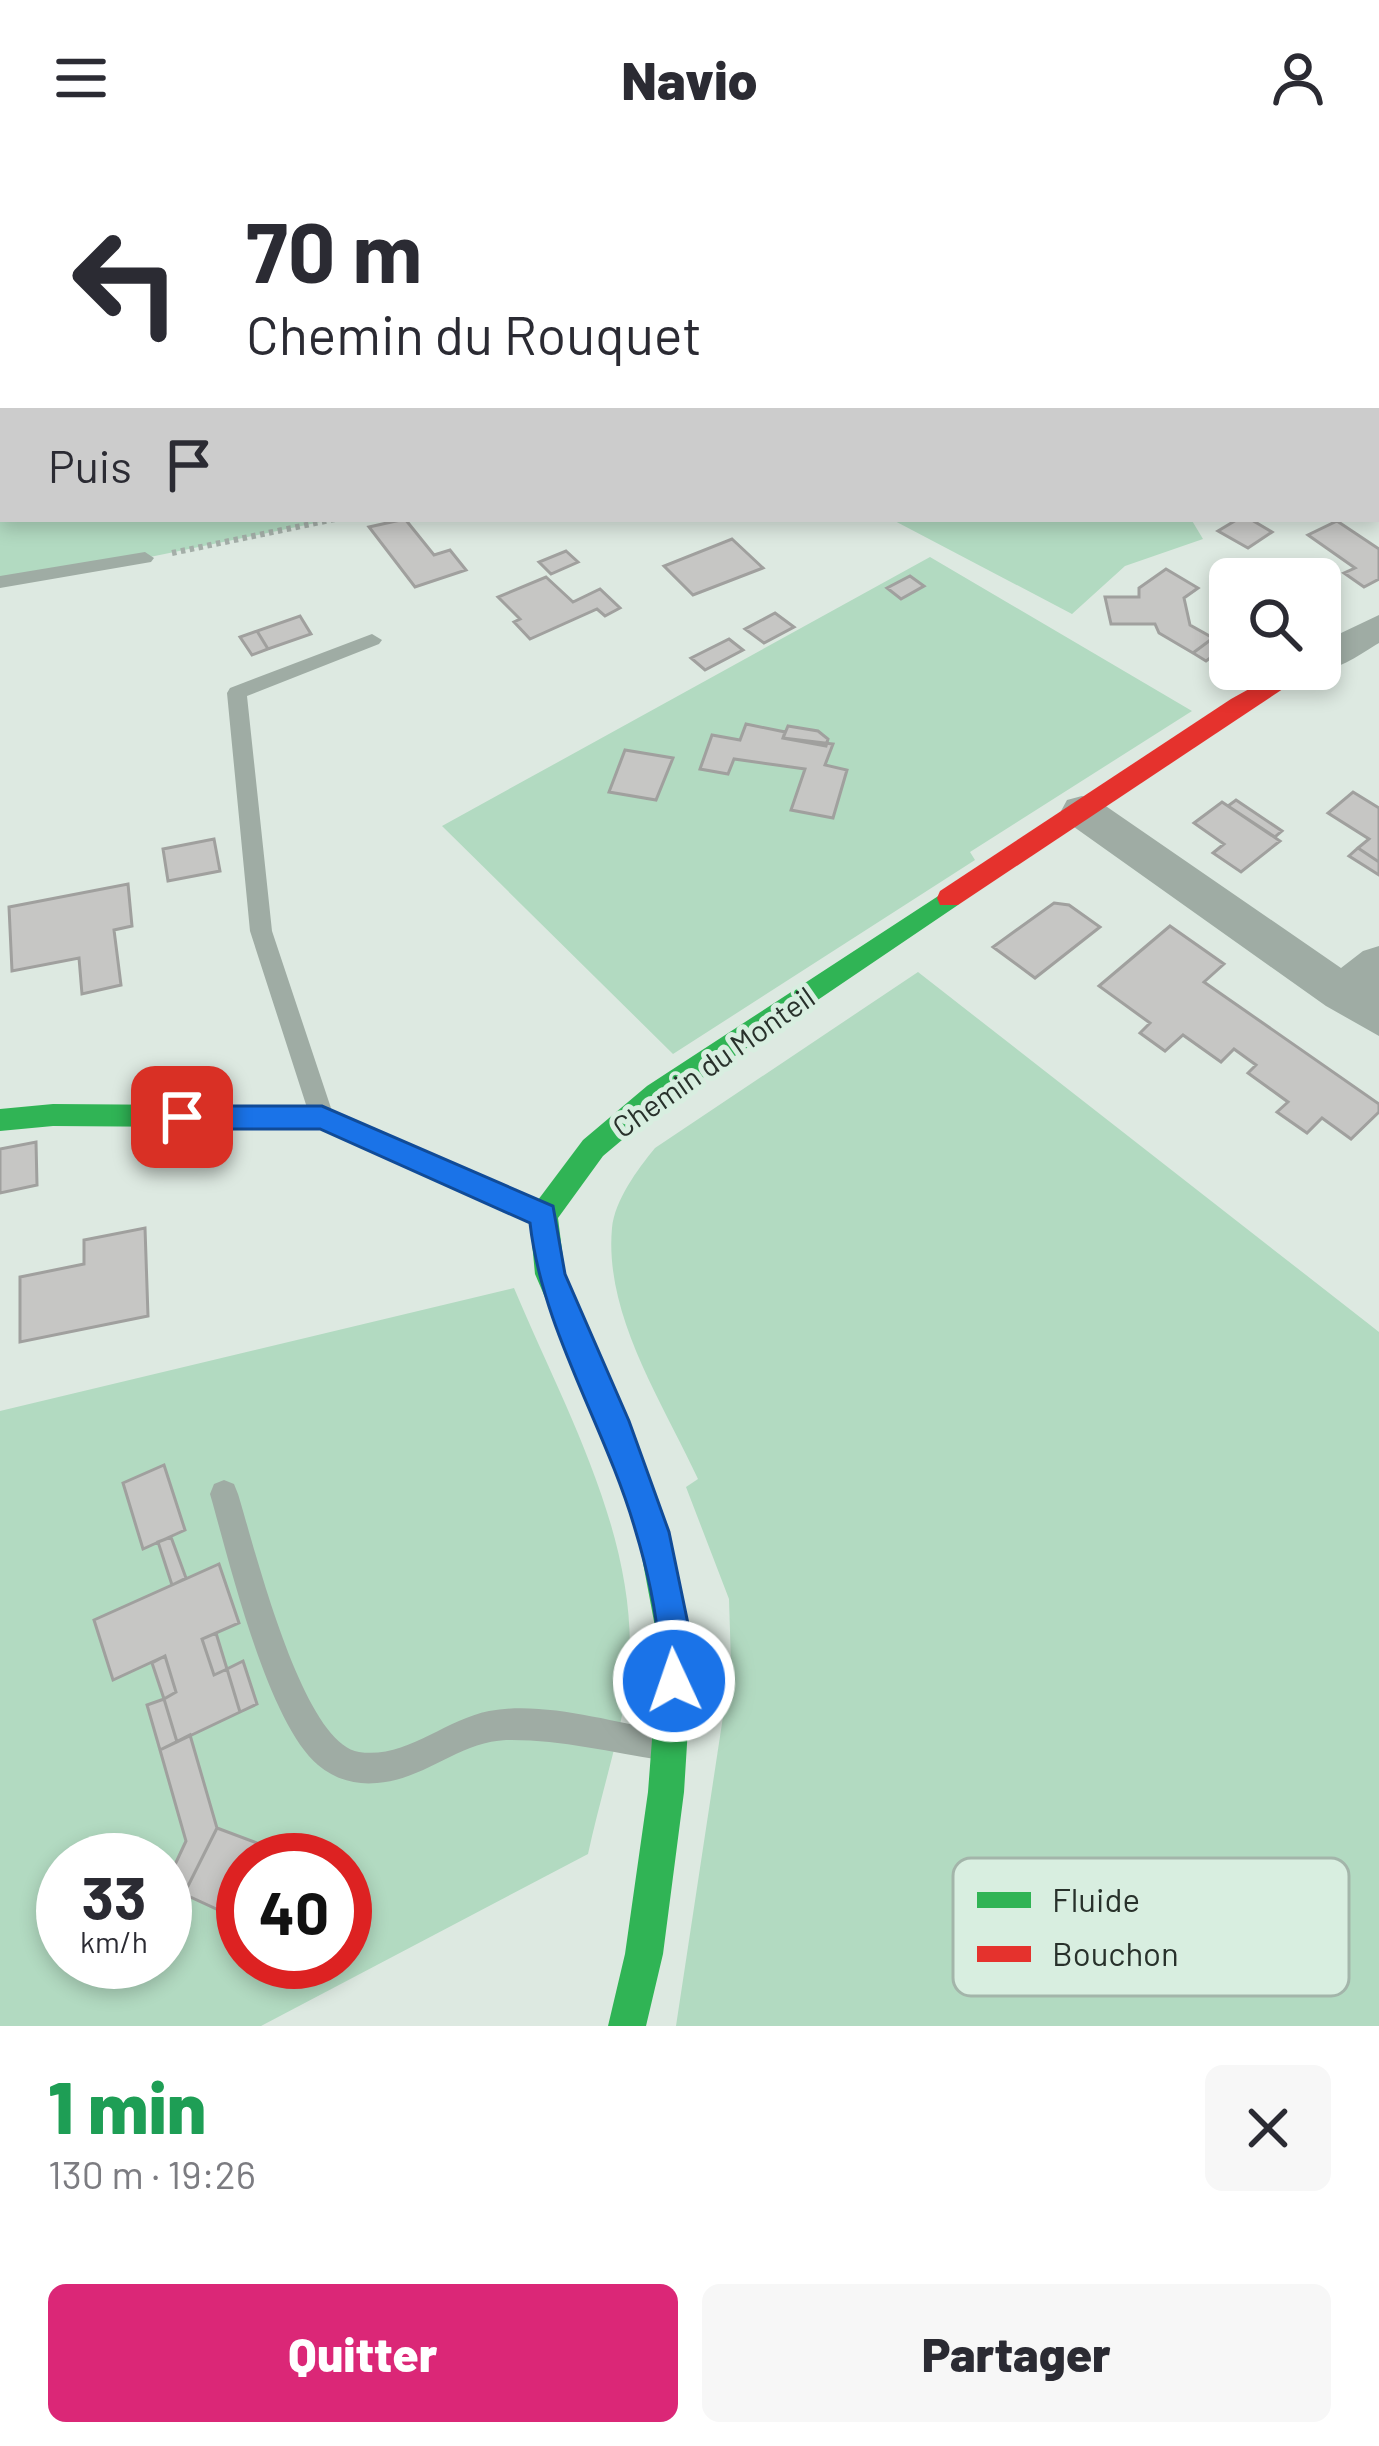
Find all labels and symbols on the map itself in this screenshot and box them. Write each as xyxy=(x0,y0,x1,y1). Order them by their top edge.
street label: Chemin du Monteil xyxy=(605,978,821,1144)
pin xyxy=(131,1066,233,1168)
position arrow xyxy=(611,1618,737,1744)
speed limit sign: 40 xyxy=(216,1833,372,1989)
legend xyxy=(953,1858,1349,1996)
text: Fluide xyxy=(1052,1879,1140,1919)
text: Bouchon xyxy=(1052,1933,1179,1973)

